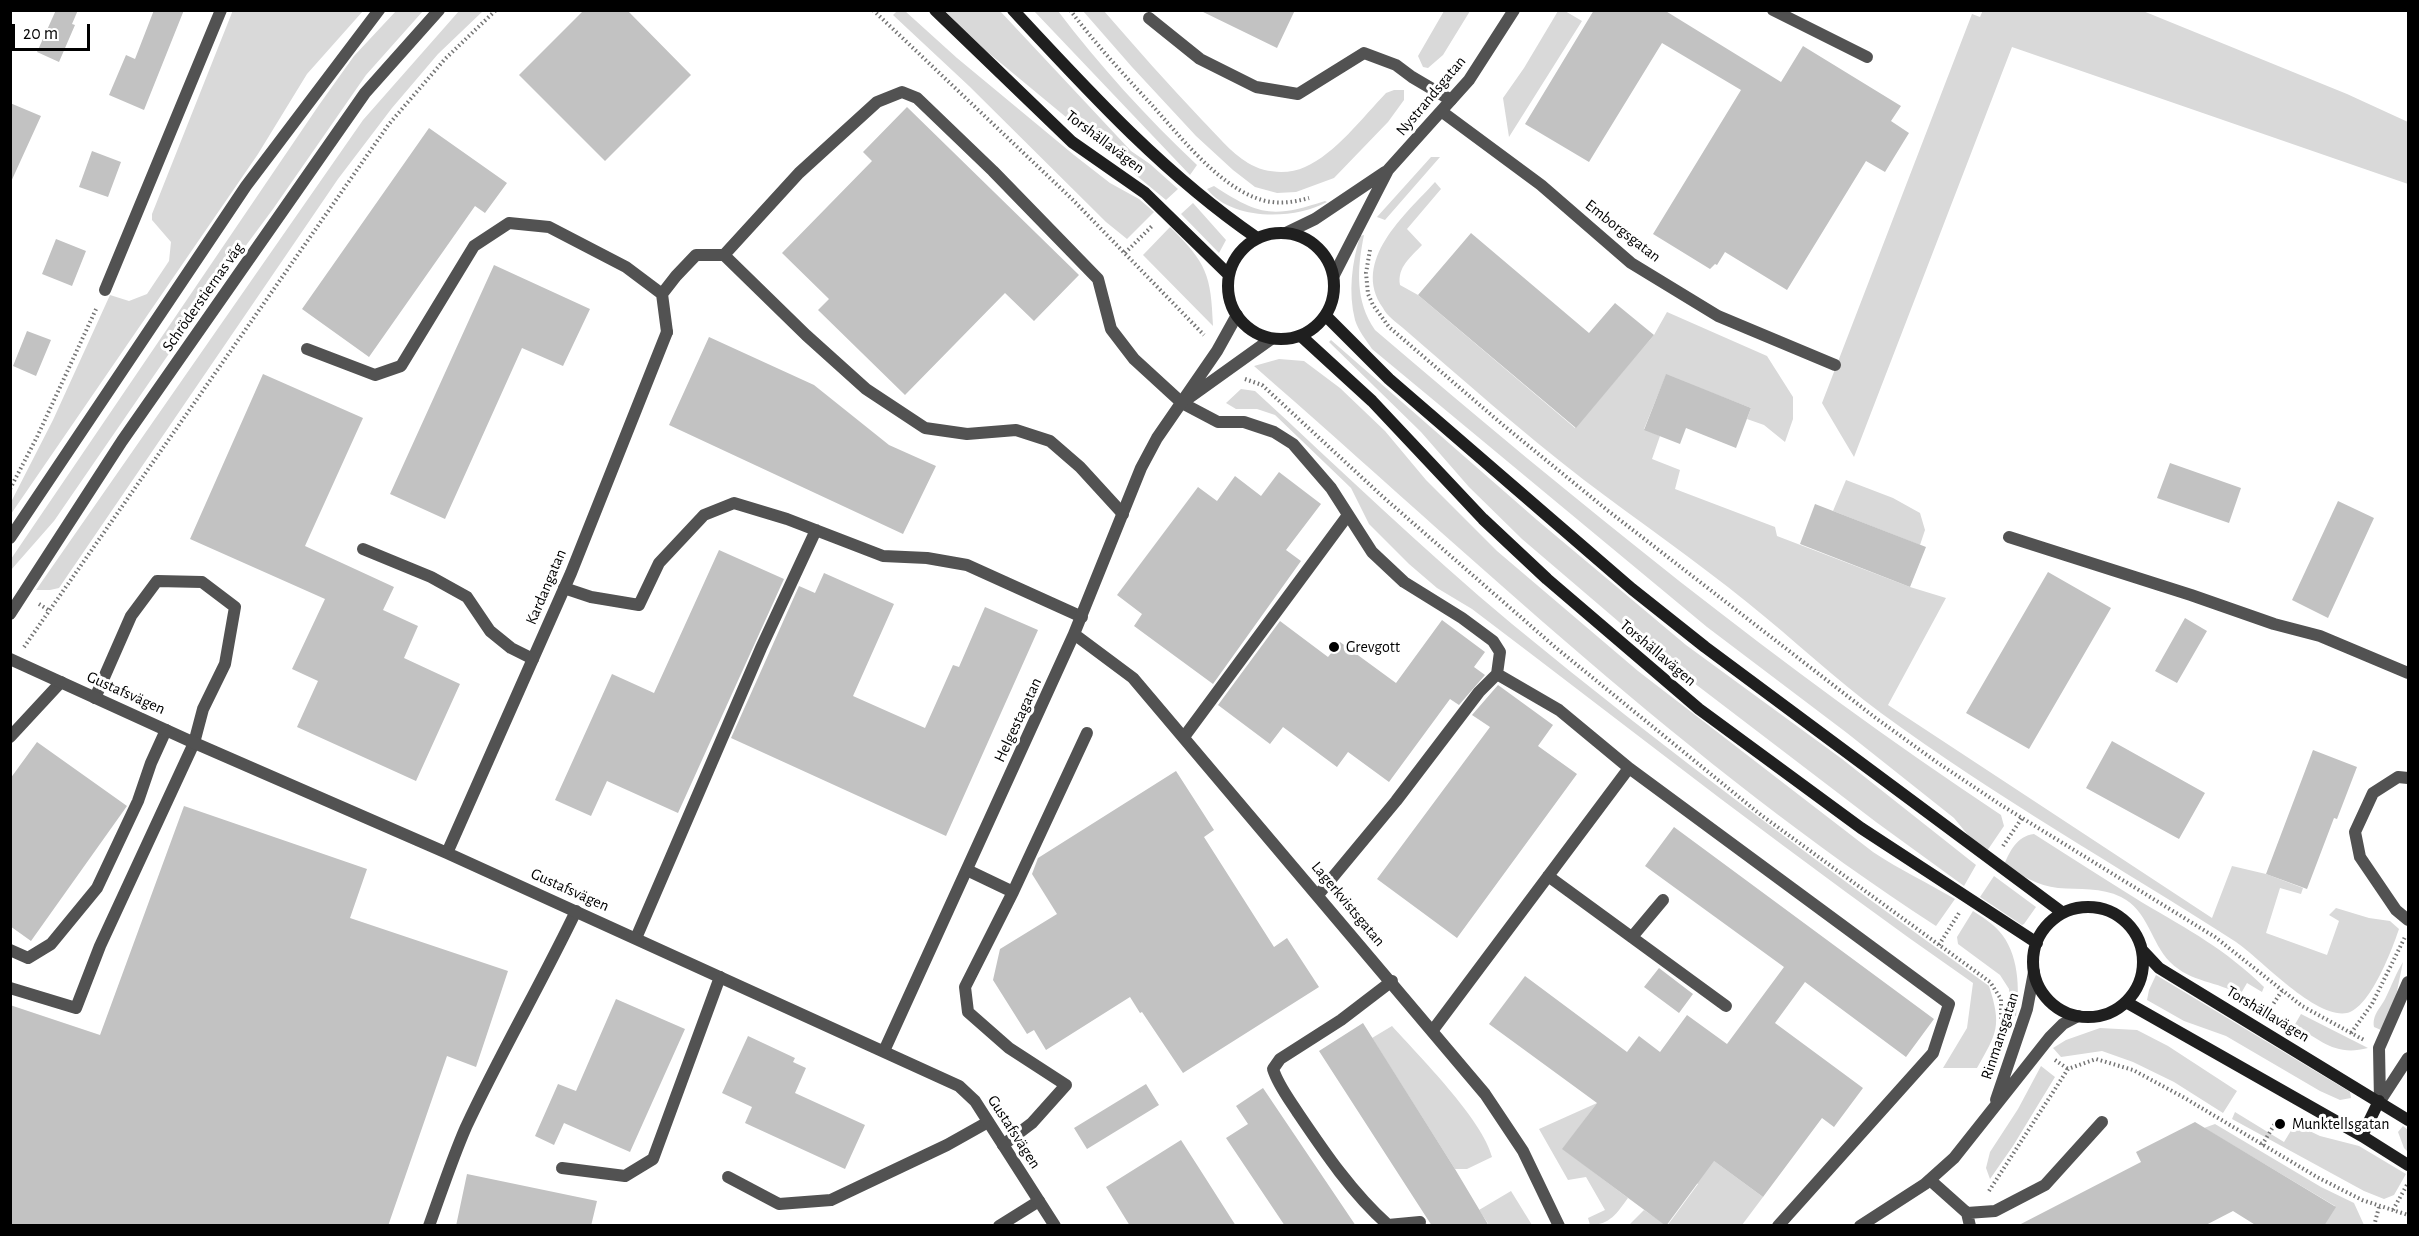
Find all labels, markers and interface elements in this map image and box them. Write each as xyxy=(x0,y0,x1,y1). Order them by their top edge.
scale bar xyxy=(15,12,93,50)
text: 20 m xyxy=(23,25,58,43)
street label: Nystrandsgatan xyxy=(1392,52,1470,140)
street label: Torshällavägen xyxy=(1062,106,1148,178)
street label: Emborgsgatan xyxy=(1581,196,1665,266)
street label: Schröderstiernas väg xyxy=(158,239,248,355)
street label: Kardangatan xyxy=(521,546,571,628)
street label: Torshällavägen xyxy=(1616,616,1700,690)
place label: Grevgott xyxy=(1346,637,1400,657)
marker: Grevgott xyxy=(1327,640,1341,654)
street label: Gustafsvägen xyxy=(84,667,168,719)
street label: Helgestagatan xyxy=(990,675,1046,765)
street label: Lagerkvistsgatan xyxy=(1307,858,1389,950)
street label: Gustafsvägen xyxy=(528,864,612,916)
street label: Torshällavägen xyxy=(2223,982,2313,1046)
street label: Rinmansgatan xyxy=(1977,990,2023,1082)
street label: Gustafsvägen xyxy=(983,1092,1045,1172)
place label: Munktellsgatan xyxy=(2292,1114,2390,1134)
marker: Munktellsgatan xyxy=(2273,1117,2287,1131)

